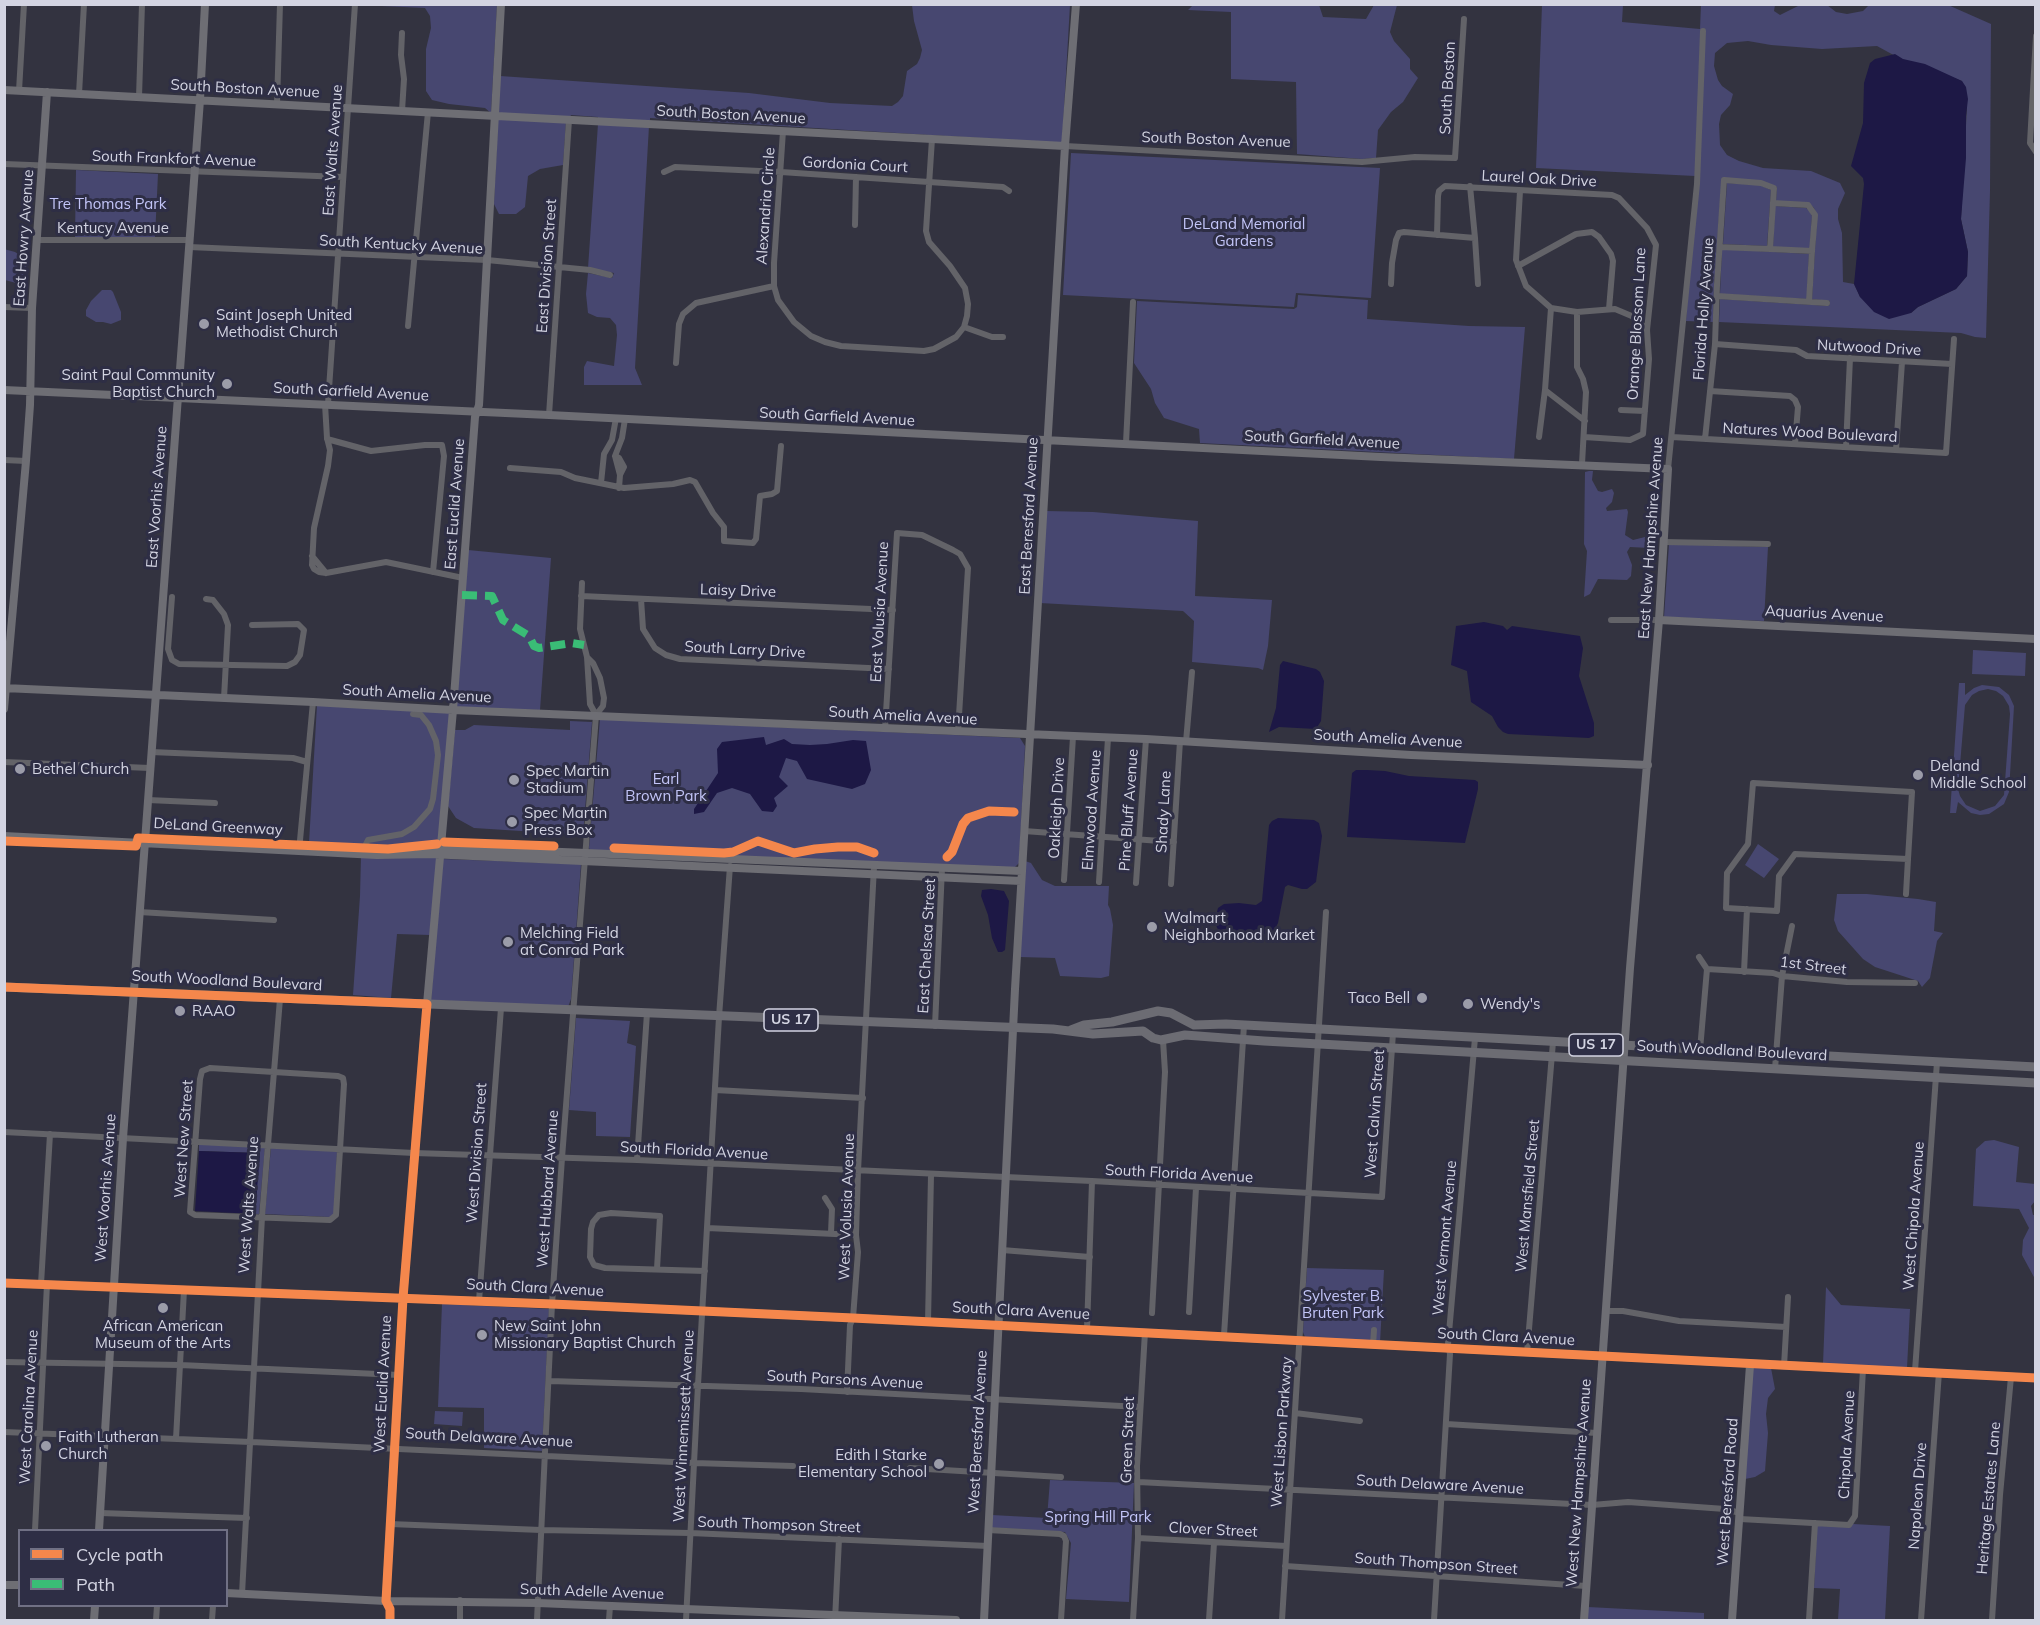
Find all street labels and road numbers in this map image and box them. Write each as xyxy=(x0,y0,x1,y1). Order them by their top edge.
street label: South Boston xyxy=(1437,41,1459,135)
street label: South Boston Avenue xyxy=(170,76,320,102)
street label: East Walts Avenue xyxy=(319,84,347,216)
street label: South Boston Avenue xyxy=(656,102,806,128)
street label: South Boston Avenue xyxy=(1141,128,1291,152)
street label: South Frankfort Avenue xyxy=(92,147,256,171)
street label: Alexandria Circle xyxy=(753,147,779,265)
street label: Gordonia Court xyxy=(802,153,908,177)
street label: Laurel Oak Drive xyxy=(1481,167,1597,191)
street label: East Howry Avenue xyxy=(10,169,38,307)
street label: East Division Street xyxy=(533,198,561,334)
street label: Kentucy Avenue xyxy=(57,219,169,237)
street label: South Kentucky Avenue xyxy=(319,232,483,258)
street label: Florida Holly Avenue xyxy=(1690,237,1718,381)
street label: Orange Blossom Lane xyxy=(1624,247,1650,401)
street label: Nutwood Drive xyxy=(1816,336,1922,360)
street label: South Garfield Avenue xyxy=(273,379,429,405)
street label: South Garfield Avenue xyxy=(759,404,915,430)
street label: Natures Wood Boulevard xyxy=(1722,419,1898,447)
street label: East Voorhis Avenue xyxy=(143,425,171,569)
street label: South Garfield Avenue xyxy=(1244,427,1400,453)
street label: East New Hampshire Avenue xyxy=(1635,436,1667,640)
street label: East Beresford Avenue xyxy=(1016,437,1042,595)
street label: East Euclid Avenue xyxy=(441,438,469,570)
street label: East Volusia Avenue xyxy=(867,541,893,683)
street label: Laisy Drive xyxy=(700,581,776,601)
street label: Aquarius Avenue xyxy=(1764,602,1884,626)
street label: South Larry Drive xyxy=(684,638,806,662)
street label: South Amelia Avenue xyxy=(342,681,492,707)
street label: South Amelia Avenue xyxy=(828,703,978,729)
street label: South Amelia Avenue xyxy=(1313,726,1463,752)
street label: Pine Bluff Avenue xyxy=(1116,748,1142,872)
street label: Elmwood Avenue xyxy=(1079,749,1105,871)
street label: Oakleigh Drive xyxy=(1045,757,1069,859)
street label: Shady Lane xyxy=(1153,771,1175,853)
street label: DeLand Greenway xyxy=(153,815,283,839)
street label: East Chelsea Street xyxy=(914,878,940,1014)
street label: 1st Street xyxy=(1779,953,1847,979)
street label: South Woodland Boulevard xyxy=(131,967,323,995)
road number: US 17 xyxy=(764,1009,818,1031)
road number: US 17 xyxy=(1569,1034,1623,1056)
street label: South Woodland Boulevard xyxy=(1636,1037,1828,1065)
street label: West Calvin Street xyxy=(1362,1049,1388,1179)
street label: West New Street xyxy=(171,1079,197,1199)
street label: West Division Street xyxy=(463,1082,491,1224)
street label: West Hubbard Avenue xyxy=(534,1109,562,1269)
street label: West Voorhis Avenue xyxy=(92,1113,120,1263)
street label: West Mansfield Street xyxy=(1512,1119,1544,1273)
street label: West Volusia Avenue xyxy=(835,1133,859,1281)
street label: West Walts Avenue xyxy=(235,1136,263,1274)
street label: South Florida Avenue xyxy=(619,1138,769,1164)
street label: West Chipola Avenue xyxy=(1900,1141,1928,1291)
street label: West Vermont Avenue xyxy=(1429,1160,1461,1316)
street label: South Florida Avenue xyxy=(1104,1161,1254,1187)
street label: South Clara Avenue xyxy=(466,1275,604,1301)
street label: South Clara Avenue xyxy=(952,1298,1090,1324)
street label: West Euclid Avenue xyxy=(370,1315,396,1453)
street label: South Clara Avenue xyxy=(1437,1324,1575,1350)
street label: West Carolina Avenue xyxy=(16,1329,42,1485)
street label: West Winnemissett Avenue xyxy=(670,1329,698,1523)
street label: West Beresford Avenue xyxy=(965,1350,991,1514)
street label: West Lisbon Parkway xyxy=(1268,1356,1296,1508)
street label: South Parsons Avenue xyxy=(766,1367,924,1393)
street label: West New Hampshire Avenue xyxy=(1563,1378,1595,1588)
street label: Chipola Avenue xyxy=(1835,1390,1859,1500)
street label: Green Street xyxy=(1117,1396,1139,1484)
street label: West Beresford Road xyxy=(1714,1417,1742,1567)
street label: Heritage Estates Lane xyxy=(1973,1421,2005,1575)
street label: South Delaware Avenue xyxy=(405,1425,573,1451)
street label: Napoleon Drive xyxy=(1905,1442,1931,1550)
street label: South Delaware Avenue xyxy=(1356,1472,1524,1498)
street label: South Thompson Street xyxy=(697,1513,861,1537)
street label: Clover Street xyxy=(1168,1519,1258,1541)
street label: South Thompson Street xyxy=(1354,1549,1518,1579)
street label: South Adelle Avenue xyxy=(520,1580,664,1604)

